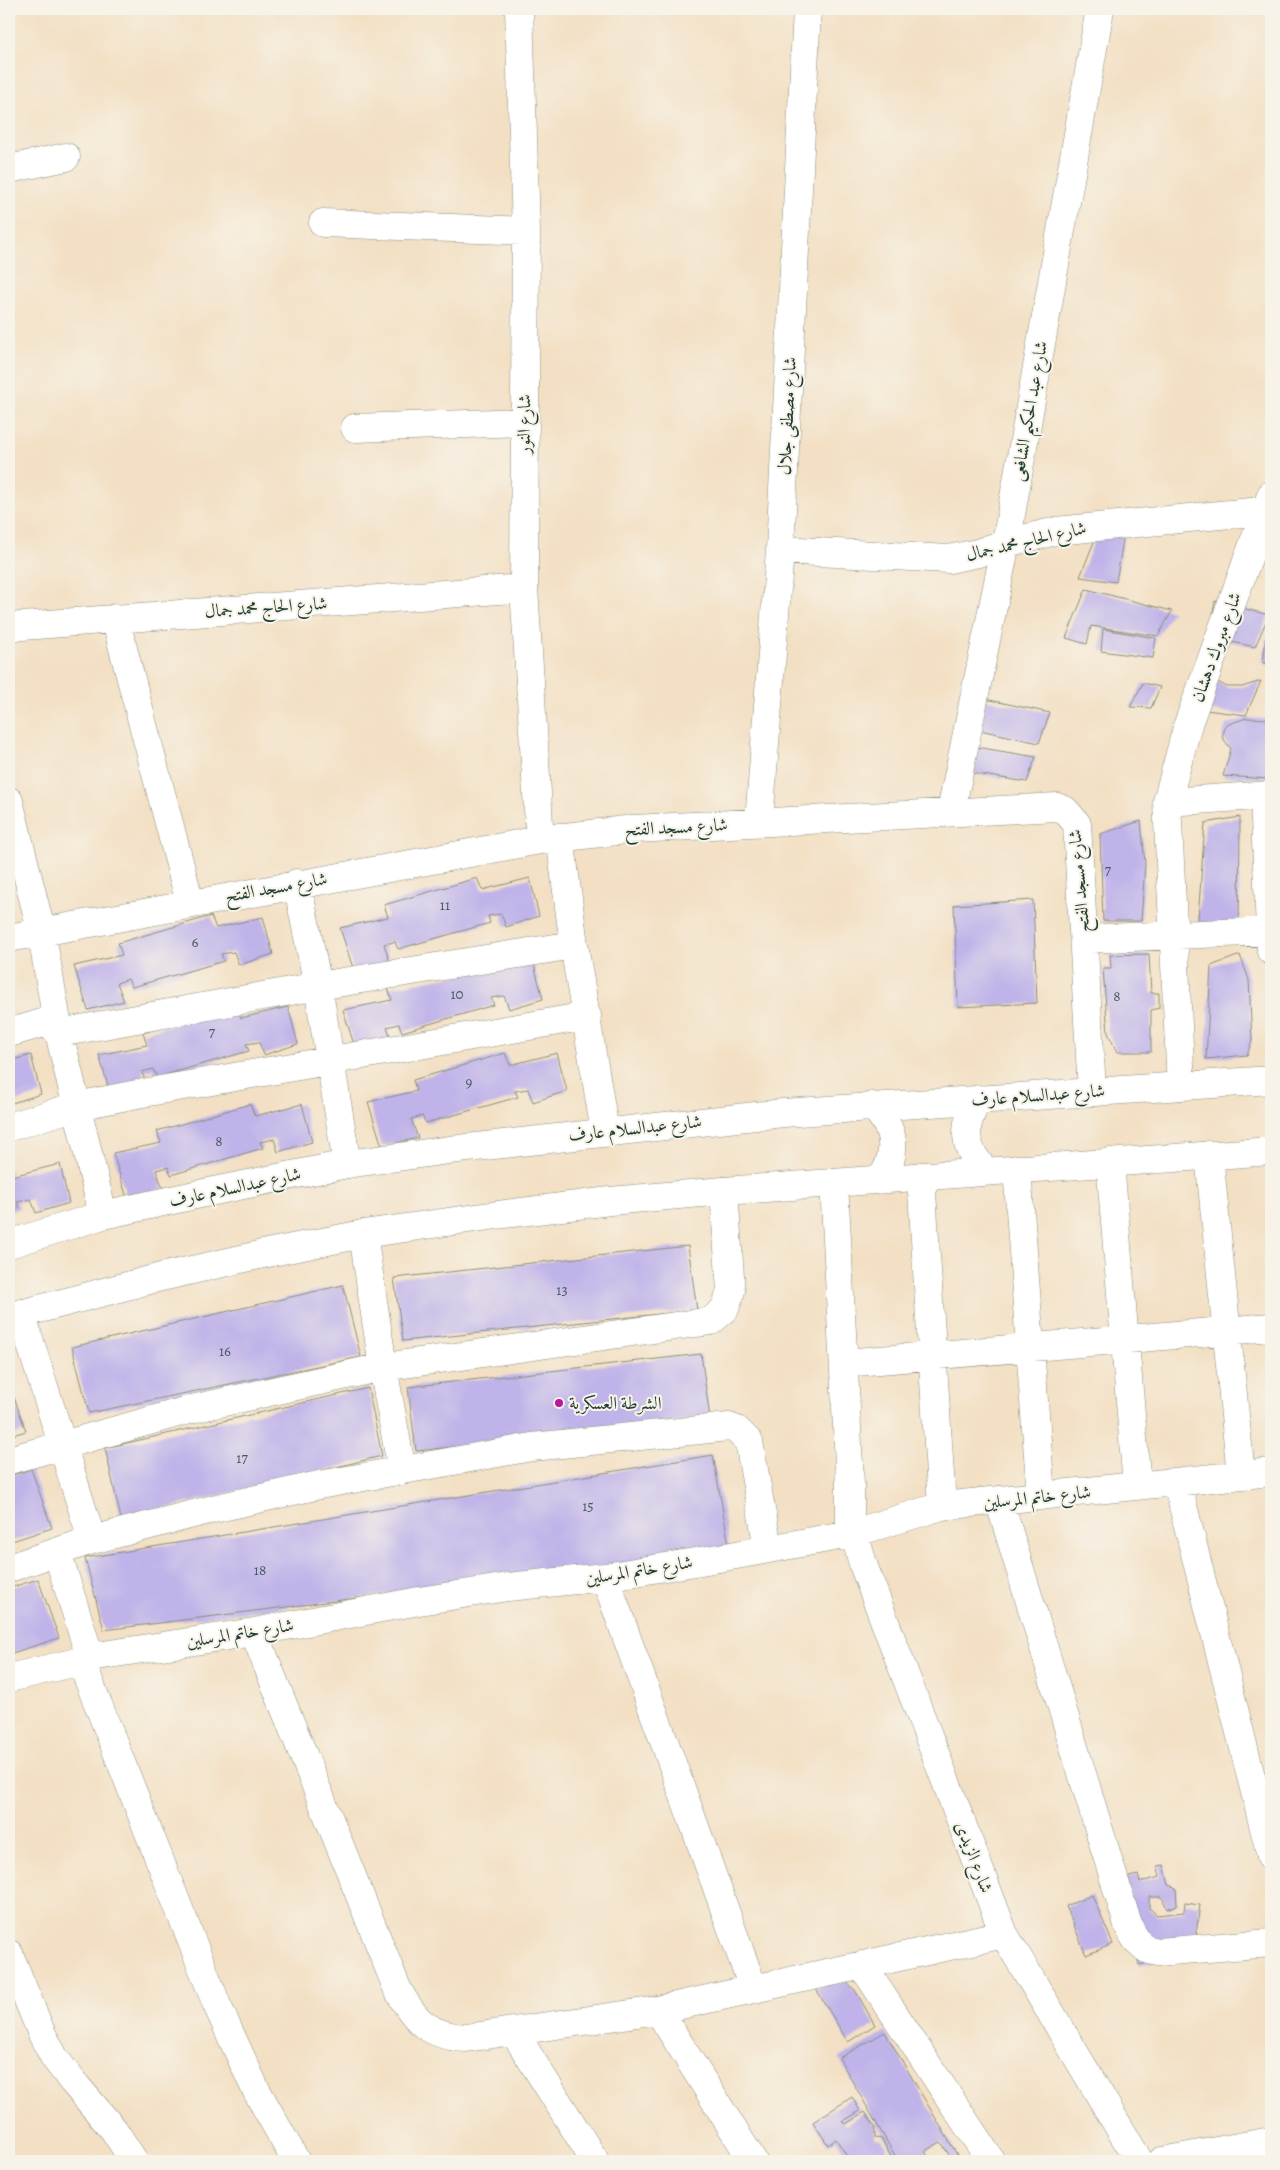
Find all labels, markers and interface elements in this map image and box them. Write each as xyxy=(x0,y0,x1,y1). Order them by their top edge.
street label: شارع عبد الحكيم الشافعى xyxy=(1005,339,1059,484)
street label: شارع مصطفى جلال xyxy=(772,356,805,476)
street label: شارع النور xyxy=(511,394,540,456)
street label: شارع الحاج محمد جمال xyxy=(963,515,1090,570)
street label: شارع مبروك دهشان xyxy=(1185,589,1250,706)
street label: شارع الحاج محمد جمال xyxy=(204,591,328,627)
street label: شارع مسجد الفتح xyxy=(624,812,728,846)
street label: شارع مسجد الفتح xyxy=(1063,828,1099,934)
house number: 7 xyxy=(1105,860,1112,880)
street label: شارع مسجد الفتح xyxy=(223,866,330,912)
house number: 11 xyxy=(440,895,450,915)
house number: 6 xyxy=(192,932,199,952)
house number: 10 xyxy=(450,984,464,1004)
house number: 8 xyxy=(1113,986,1121,1006)
house number: 7 xyxy=(209,1022,216,1042)
house number: 9 xyxy=(466,1072,473,1092)
street label: شارع عبدالسلام عارف xyxy=(970,1078,1106,1116)
street label: شارع عبدالسلام عارف xyxy=(567,1109,703,1151)
house number: 8 xyxy=(215,1131,223,1151)
street label: شارع عبدالسلام عارف xyxy=(167,1161,304,1217)
house number: 13 xyxy=(556,1280,568,1300)
house number: 16 xyxy=(219,1341,231,1361)
place label: الشرطة العسكرية xyxy=(569,1391,662,1415)
marker: الشرطة العسكرية xyxy=(553,1397,565,1409)
house number: 17 xyxy=(236,1448,248,1468)
street label: شارع خاتم المرسلين xyxy=(982,1479,1092,1519)
house number: 15 xyxy=(582,1496,594,1516)
street label: شارع خاتم المرسلين xyxy=(584,1550,695,1594)
house number: 18 xyxy=(254,1560,266,1580)
street label: شارع خاتم المرسلين xyxy=(185,1613,296,1657)
street label: شارع الزيدى xyxy=(947,1818,999,1897)

